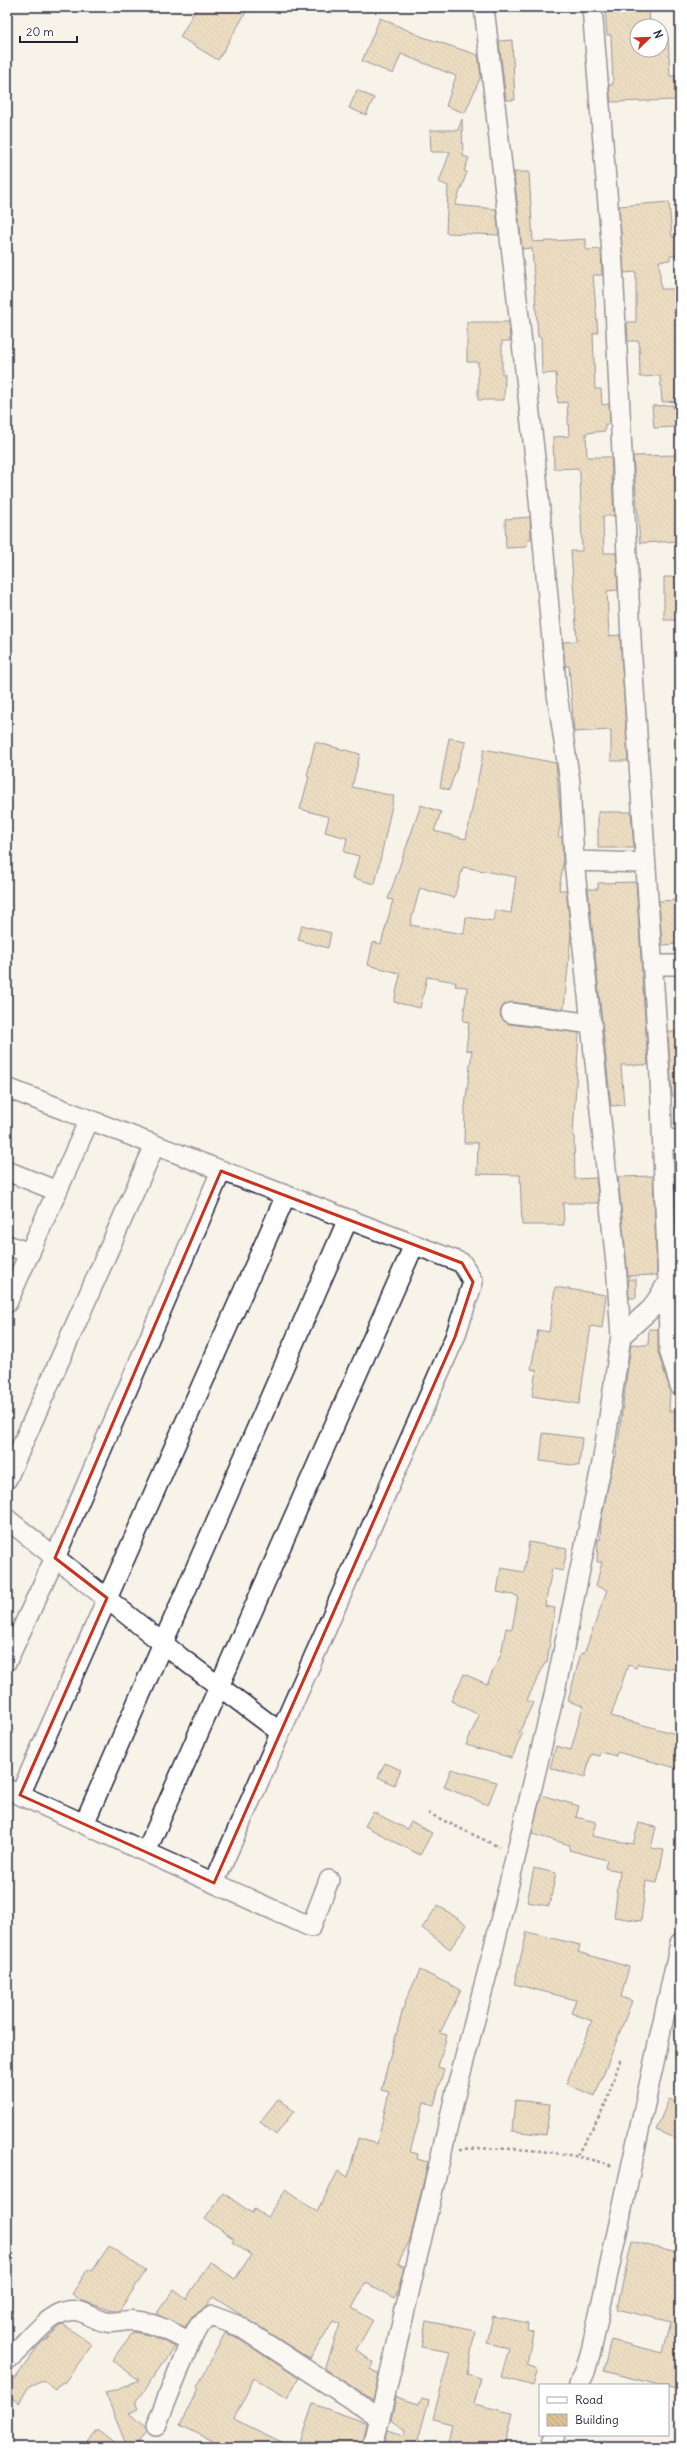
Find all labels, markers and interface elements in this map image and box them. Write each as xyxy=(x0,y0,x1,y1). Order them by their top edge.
scale bar xyxy=(20,18,77,44)
north arrow xyxy=(629,18,669,58)
text: 20 m xyxy=(26,24,54,39)
text: N xyxy=(650,28,666,40)
legend xyxy=(539,2384,669,2436)
text: Road xyxy=(575,2392,603,2407)
text: Building xyxy=(575,2412,619,2427)

